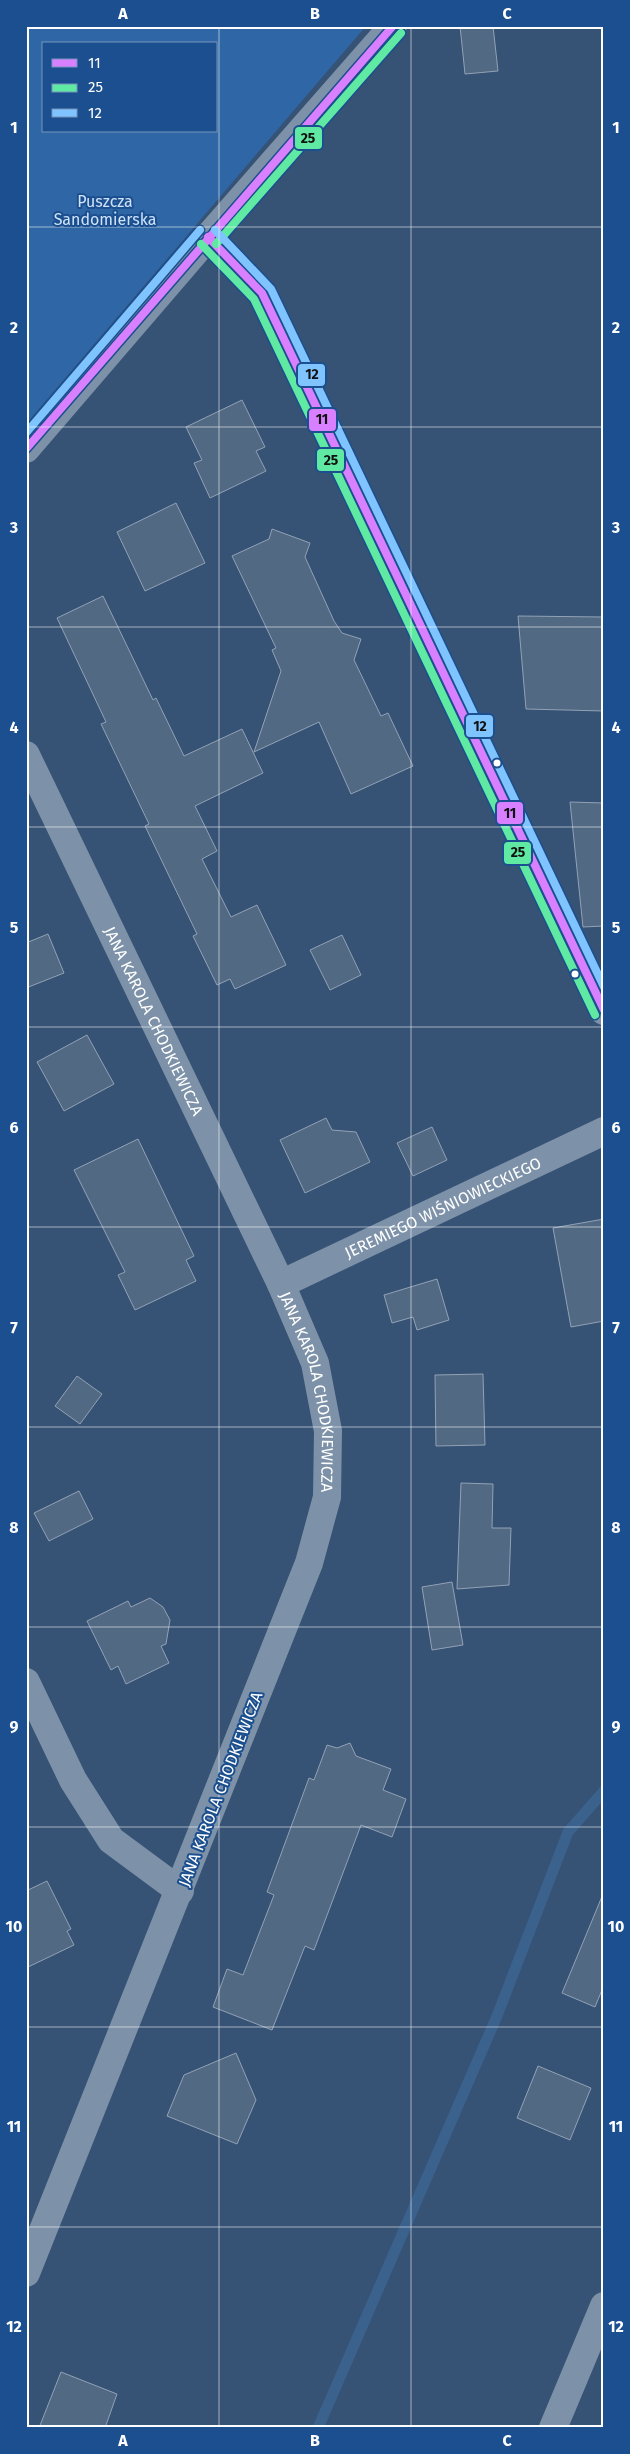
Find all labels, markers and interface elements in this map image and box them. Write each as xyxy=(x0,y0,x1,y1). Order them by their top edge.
text: A xyxy=(117,4,128,23)
text: B xyxy=(310,4,320,23)
text: C xyxy=(502,4,512,23)
legend xyxy=(42,42,218,132)
text: 11 xyxy=(88,54,101,72)
text: 25 xyxy=(88,78,103,96)
text: 12 xyxy=(88,104,102,122)
text: 1 xyxy=(10,118,18,137)
text: 1 xyxy=(612,118,620,137)
line badge: 25 xyxy=(294,126,323,150)
text: 25 xyxy=(301,130,316,147)
park label: Puszcza Sandomierska xyxy=(54,192,156,229)
text: 2 xyxy=(10,318,18,337)
text: 2 xyxy=(612,318,620,337)
line badge: 12 xyxy=(297,363,326,387)
text: 12 xyxy=(305,366,319,383)
line badge: 11 xyxy=(308,408,337,432)
text: 11 xyxy=(316,411,328,428)
line badge: 25 xyxy=(316,448,345,472)
text: 25 xyxy=(324,452,339,469)
text: 3 xyxy=(9,518,18,537)
text: 3 xyxy=(611,518,620,537)
line badge: 12 xyxy=(465,714,494,738)
text: 4 xyxy=(9,718,19,737)
text: 12 xyxy=(473,718,487,735)
text: 4 xyxy=(611,718,621,737)
unlabelled marker xyxy=(492,758,502,768)
line badge: 11 xyxy=(496,801,524,825)
text: 11 xyxy=(504,805,516,822)
line badge: 25 xyxy=(503,841,532,865)
text: 25 xyxy=(511,844,526,861)
text: 5 xyxy=(10,918,19,937)
text: 5 xyxy=(612,918,621,937)
street label: JANA KAROLA CHODKIEWICZA xyxy=(100,923,208,1119)
unlabelled marker xyxy=(570,969,580,979)
text: 6 xyxy=(9,1118,19,1137)
text: 6 xyxy=(611,1118,621,1137)
street label: JEREMIEGO WIŚNIOWIECKIEGO xyxy=(342,1153,544,1262)
street label: JANA KAROLA CHODKIEWICZA xyxy=(275,1289,338,1493)
text: 7 xyxy=(10,1318,18,1337)
text: 7 xyxy=(612,1318,620,1337)
text: 8 xyxy=(9,1518,19,1537)
text: 8 xyxy=(611,1518,621,1537)
street label: JANA KAROLA CHODKIEWICZA xyxy=(174,1688,267,1889)
text: 9 xyxy=(10,1717,19,1736)
text: 9 xyxy=(612,1717,621,1736)
text: 10 xyxy=(6,1917,22,1936)
text: 10 xyxy=(608,1917,624,1936)
text: 11 xyxy=(7,2117,21,2136)
text: 11 xyxy=(609,2117,623,2136)
text: 12 xyxy=(6,2317,22,2336)
text: 12 xyxy=(608,2317,624,2336)
text: A xyxy=(117,2431,128,2450)
text: B xyxy=(310,2431,320,2450)
text: C xyxy=(502,2431,512,2450)

